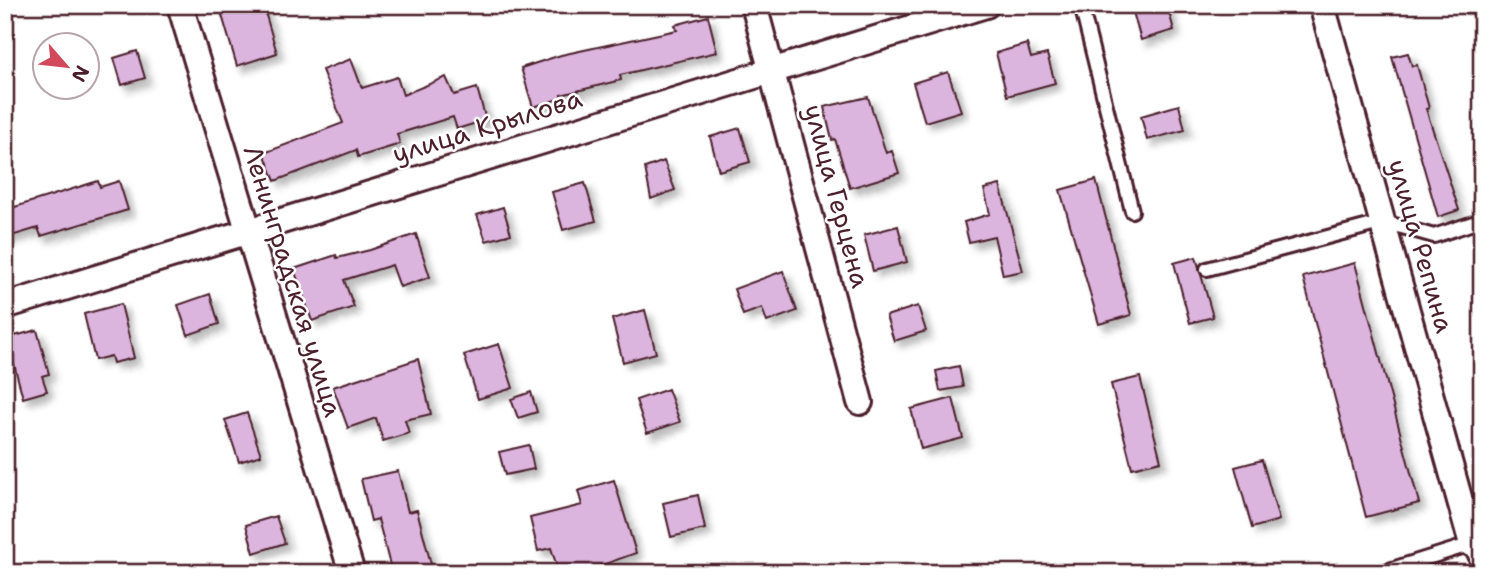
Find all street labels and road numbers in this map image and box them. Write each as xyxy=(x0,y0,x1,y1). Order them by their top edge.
street label: улица Крылова xyxy=(388,80,586,171)
street label: улица Герцена xyxy=(796,100,879,292)
street label: Ленинградская улица xyxy=(236,141,351,421)
street label: улица Репина xyxy=(1380,155,1463,337)

